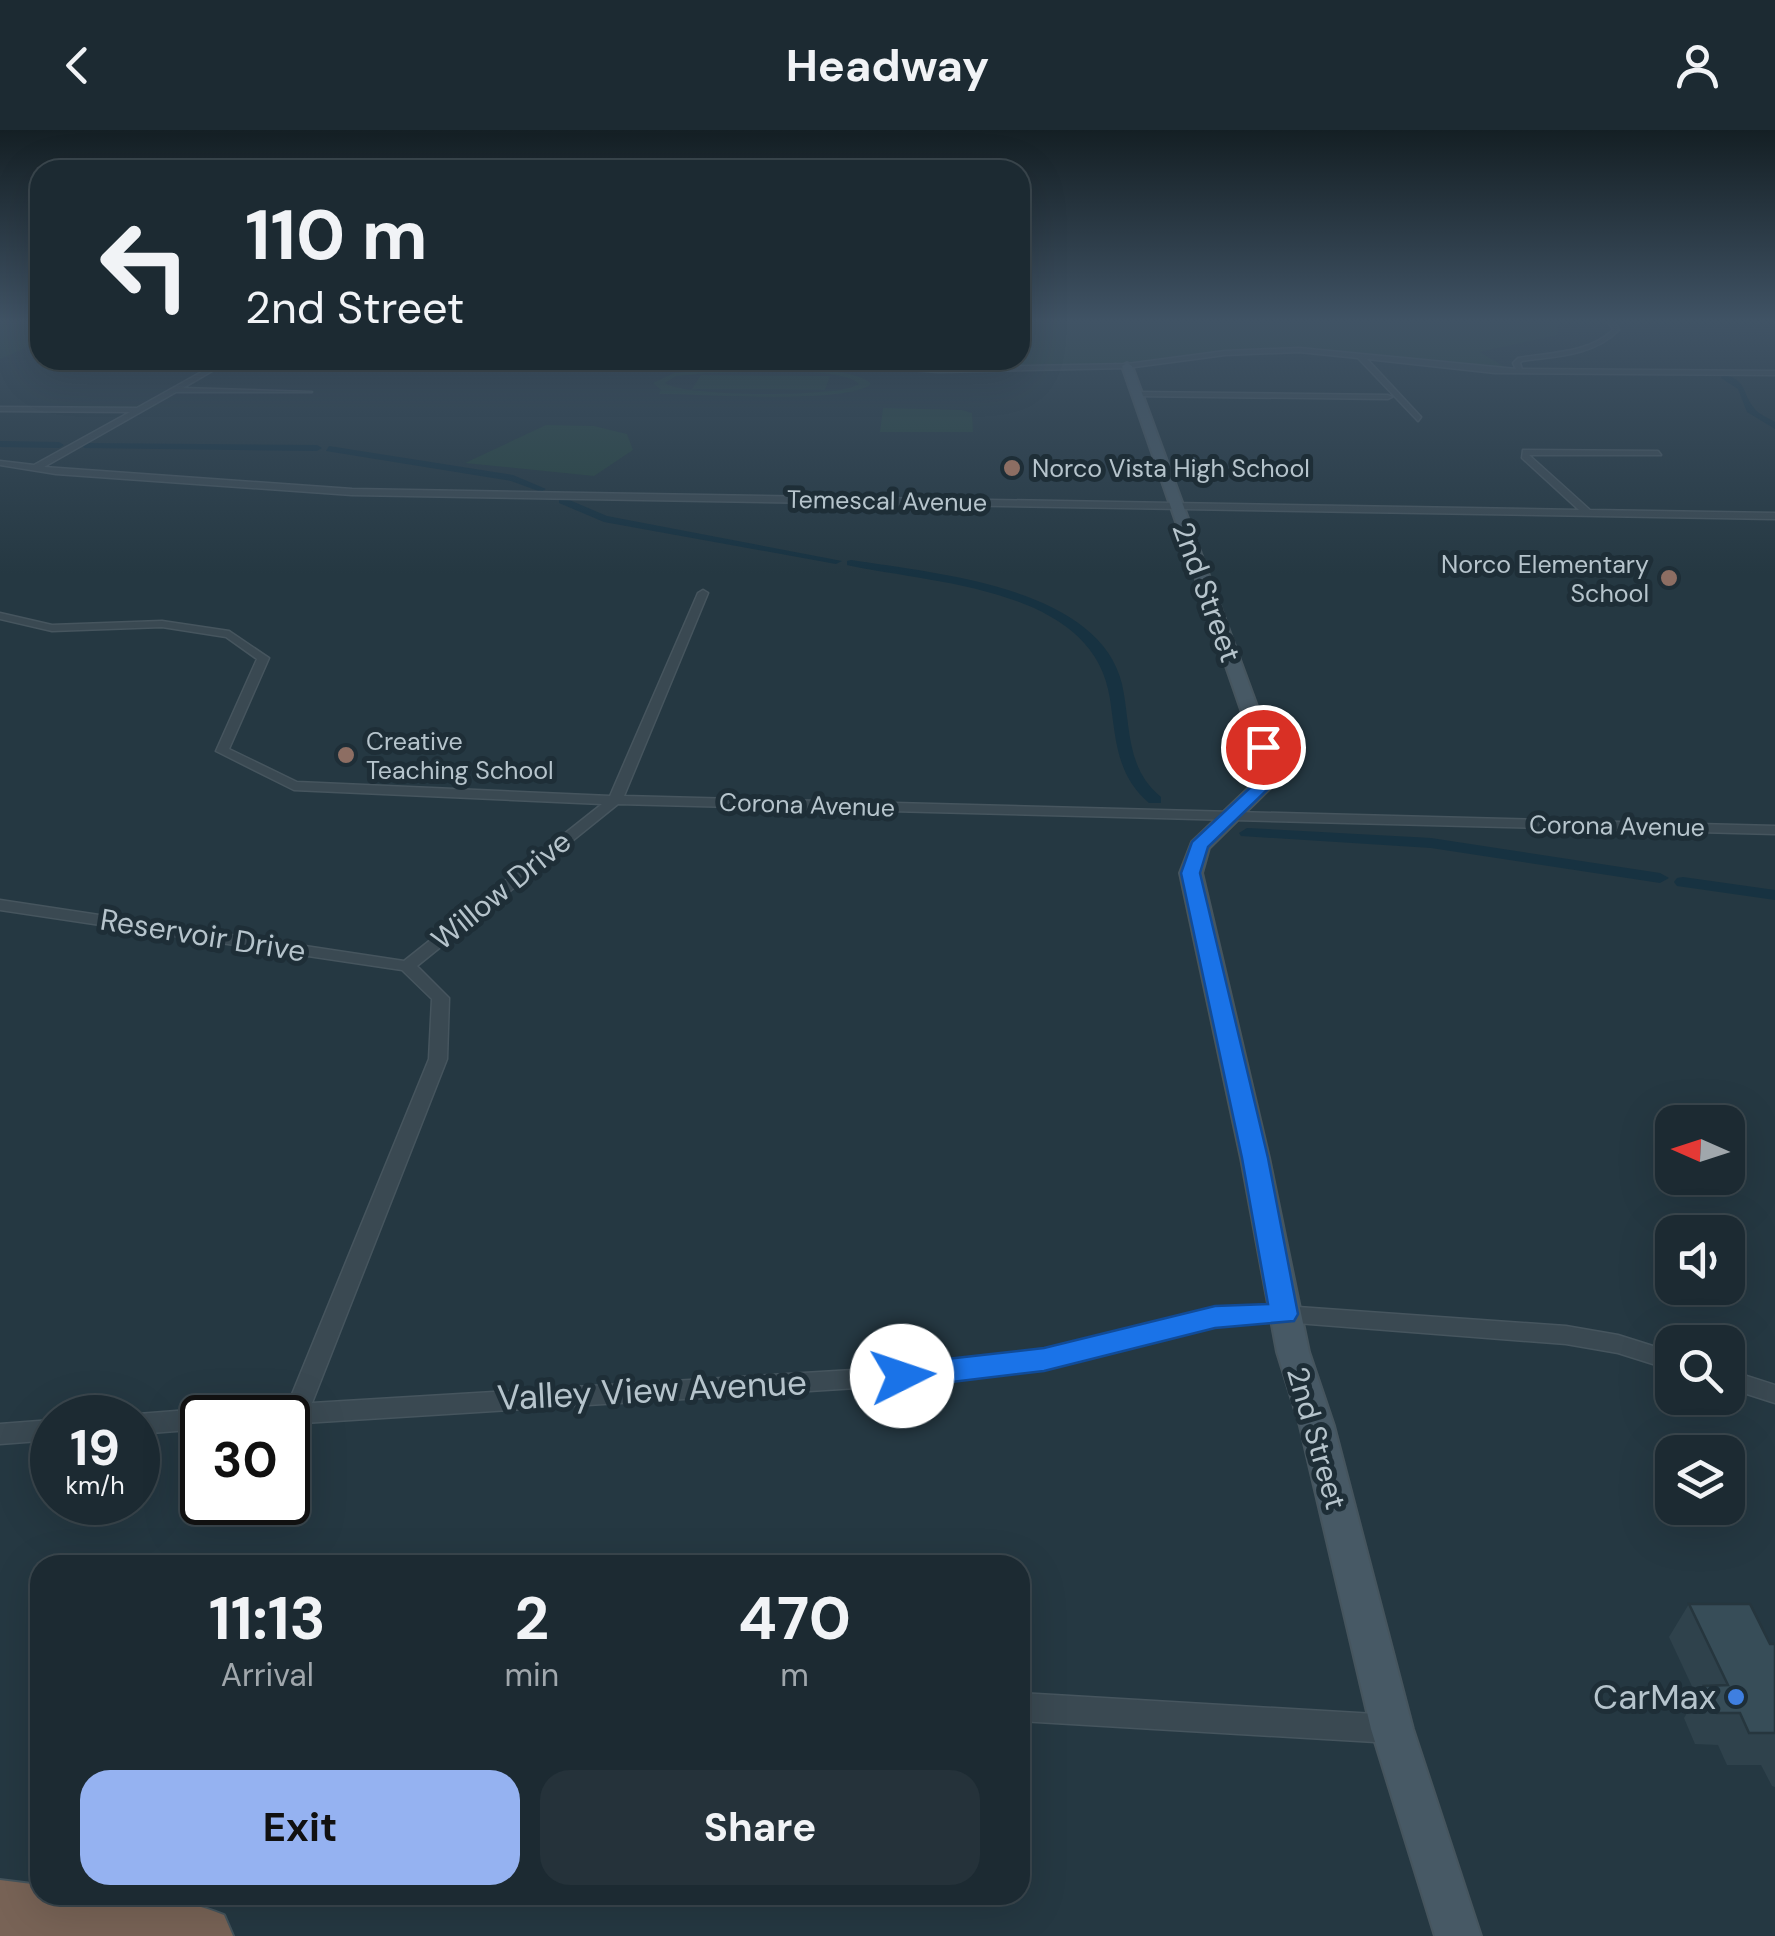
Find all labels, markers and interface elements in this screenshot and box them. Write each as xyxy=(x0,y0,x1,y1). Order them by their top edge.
text: Headway xyxy=(786,36,989,95)
icon: back xyxy=(50,38,105,93)
icon: person xyxy=(1670,38,1725,93)
text: 110 m xyxy=(245,190,428,281)
icon: left xyxy=(80,200,210,330)
text: 2nd Street xyxy=(245,278,464,337)
place label: Norco Vista High School xyxy=(1032,452,1310,485)
marker: Norco Vista High School xyxy=(1001,457,1023,479)
street label: Temescal Avenue xyxy=(787,483,987,519)
street label: 2nd Street xyxy=(1164,517,1250,667)
place label: Norco Elementary School xyxy=(1441,548,1649,610)
marker: Norco Elementary School xyxy=(1658,567,1680,589)
pin xyxy=(1221,705,1306,790)
icon: arrive xyxy=(1236,720,1291,775)
place label: Creative Teaching School xyxy=(366,725,554,787)
marker: Creative Teaching School xyxy=(335,744,357,766)
street label: Corona Avenue xyxy=(719,785,895,825)
street label: Corona Avenue xyxy=(1529,808,1705,844)
street label: Willow Drive xyxy=(423,822,579,958)
street label: Reservoir Drive xyxy=(98,900,308,970)
north arrow xyxy=(1655,1105,1745,1195)
map controls xyxy=(1655,1105,1745,1525)
button: sound xyxy=(1655,1215,1745,1305)
position arrow xyxy=(850,1324,954,1428)
button: search xyxy=(1655,1325,1745,1415)
street label: Valley View Avenue xyxy=(496,1359,808,1421)
street label: 2nd Street xyxy=(1278,1362,1356,1514)
speed limit sign: 30 xyxy=(180,1395,310,1525)
text: 19 xyxy=(70,1415,120,1481)
button: layers xyxy=(1655,1435,1745,1525)
text: km/h xyxy=(65,1469,125,1502)
text: 11:13 xyxy=(209,1579,326,1658)
text: 2 xyxy=(515,1579,549,1658)
text: 470 xyxy=(738,1579,851,1658)
text: Arrival xyxy=(221,1654,314,1696)
text: min xyxy=(505,1654,559,1696)
text: m xyxy=(780,1654,809,1696)
place label: CarMax xyxy=(1593,1674,1716,1720)
marker: CarMax xyxy=(1725,1686,1747,1708)
button: Exit xyxy=(80,1770,520,1885)
button: Share xyxy=(540,1770,980,1885)

